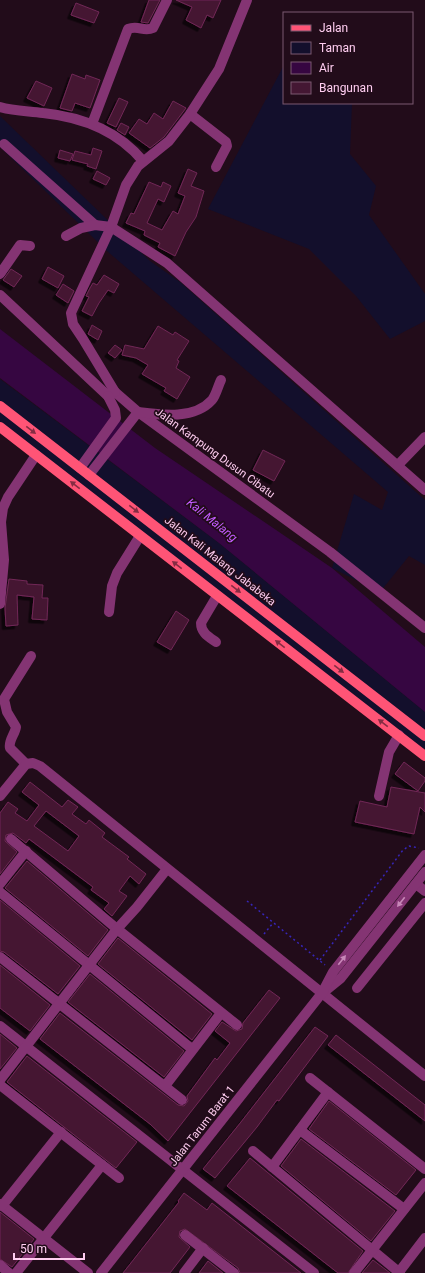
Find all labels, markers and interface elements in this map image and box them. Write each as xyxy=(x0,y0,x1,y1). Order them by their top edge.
legend xyxy=(283,12,413,104)
text: Jalan xyxy=(319,21,348,35)
text: Taman xyxy=(319,41,356,55)
text: Air xyxy=(319,61,334,75)
text: Bangunan xyxy=(319,81,373,95)
street label: Jalan Kampung Dusun Cibatu xyxy=(153,405,277,501)
one-way arrow xyxy=(25,426,36,434)
one-way arrow xyxy=(69,481,80,489)
water label: Kali Malang xyxy=(184,495,240,545)
one-way arrow xyxy=(128,505,139,514)
street label: Jalan Kali Malang Jababeka xyxy=(162,514,278,608)
one-way arrow xyxy=(172,560,183,569)
one-way arrow xyxy=(231,585,242,593)
one-way arrow xyxy=(275,640,286,648)
one-way arrow xyxy=(334,665,344,673)
one-way arrow xyxy=(378,719,389,727)
one-way arrow xyxy=(396,897,405,908)
one-way arrow xyxy=(338,955,346,966)
street label: Jalan Tarum Barat 1 xyxy=(167,1083,237,1169)
scale bar xyxy=(14,1235,84,1261)
text: 50 m xyxy=(20,1242,47,1256)

